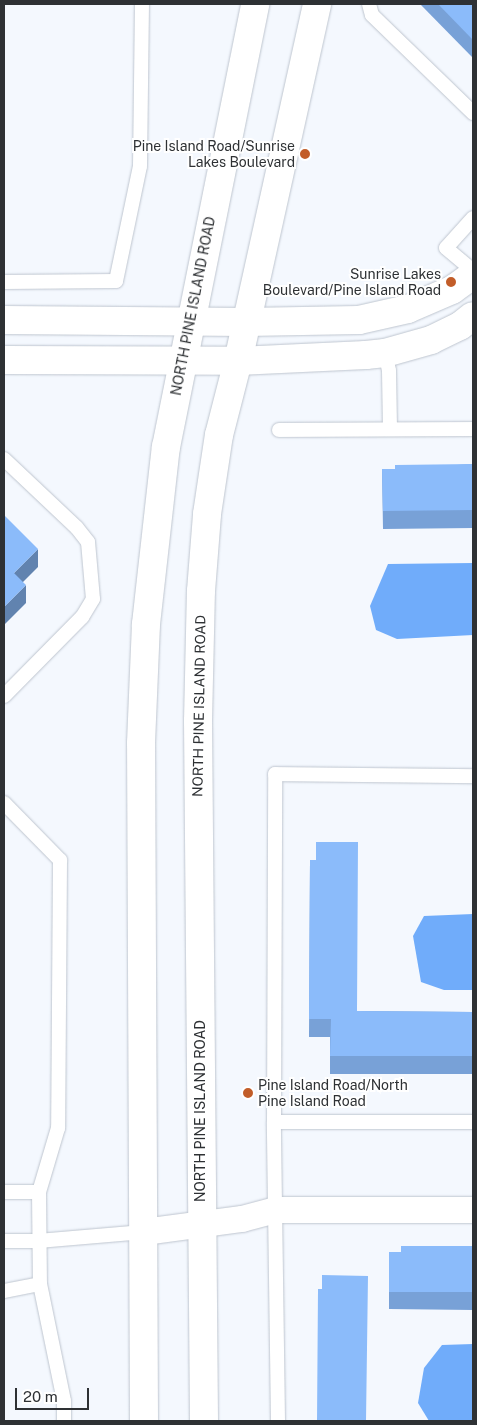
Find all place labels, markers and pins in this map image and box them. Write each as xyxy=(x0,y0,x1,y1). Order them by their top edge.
place label: Pine Island Road/Sunrise Lakes Boulevard xyxy=(133,138,295,170)
marker: Pine Island Road/Sunrise Lakes Boulevard xyxy=(299,148,311,160)
place label: Sunrise Lakes Boulevard/Pine Island Road xyxy=(263,266,441,298)
marker: Sunrise Lakes Boulevard/Pine Island Road xyxy=(445,276,457,288)
place label: Pine Island Road/North Pine Island Road xyxy=(258,1077,408,1110)
marker: Pine Island Road/North Pine Island Road xyxy=(242,1087,254,1099)

